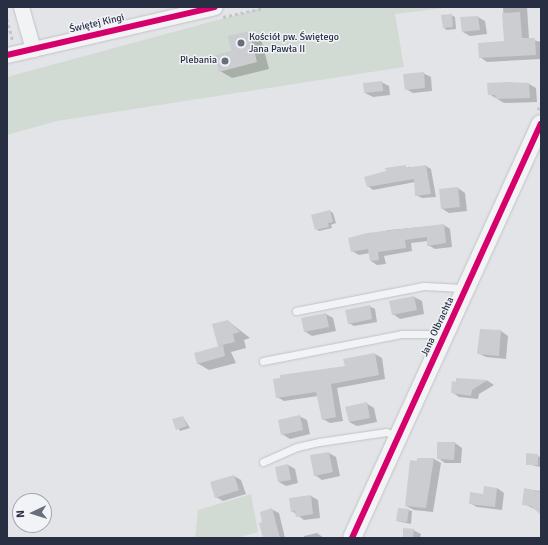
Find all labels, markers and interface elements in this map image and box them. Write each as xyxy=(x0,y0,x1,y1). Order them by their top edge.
street label: Świętej Kingi xyxy=(68,12,126,36)
place label: Kościół pw. Świętego Jana Pawła II xyxy=(249,31,339,54)
marker: Kościół pw. Świętego Jana Pawła II xyxy=(236,38,246,48)
place label: Plebania xyxy=(180,55,217,67)
marker: Plebania xyxy=(220,56,230,66)
street label: Jana Olbrachta xyxy=(419,295,457,359)
north arrow xyxy=(12,493,52,533)
text: N xyxy=(14,510,27,518)

